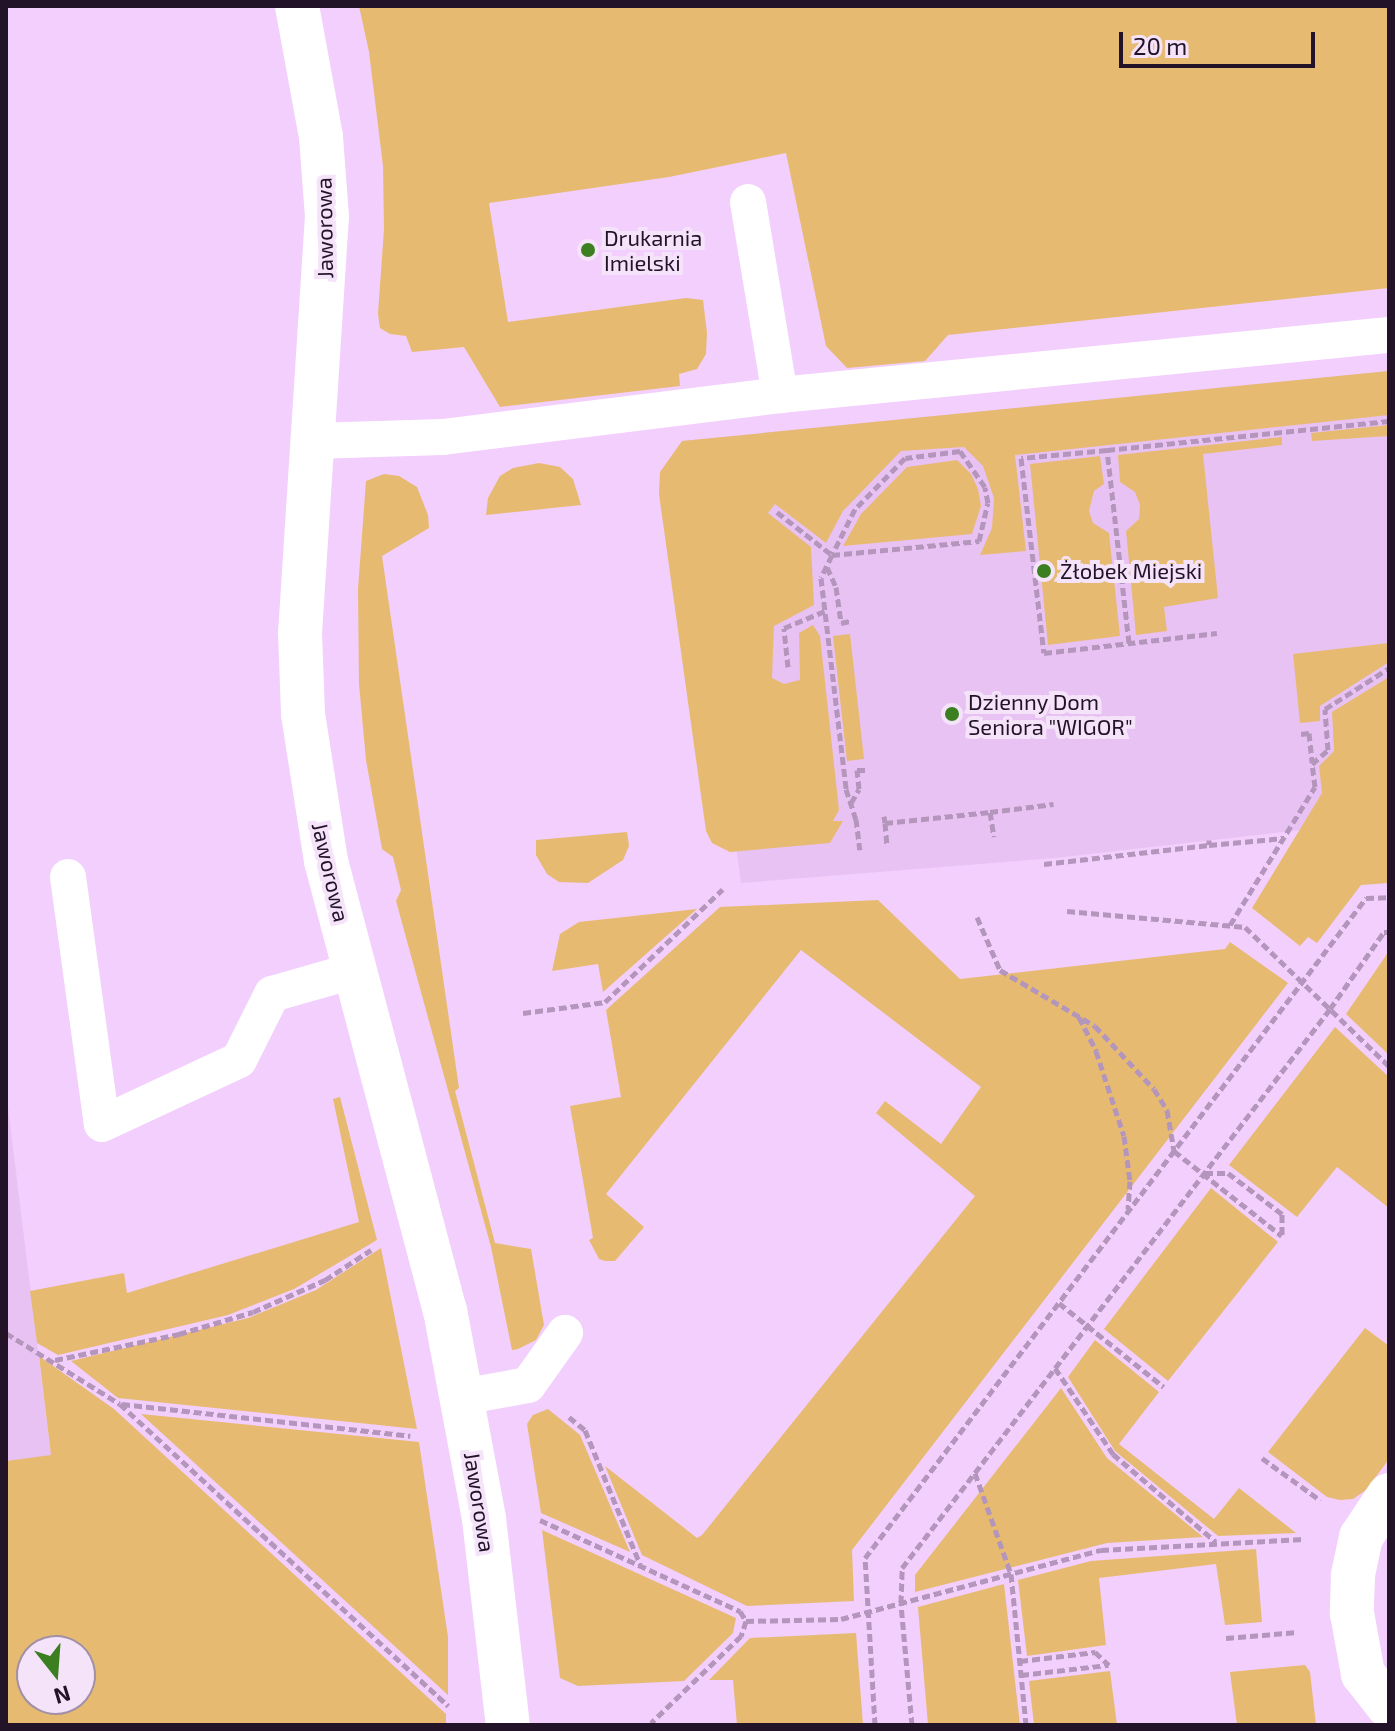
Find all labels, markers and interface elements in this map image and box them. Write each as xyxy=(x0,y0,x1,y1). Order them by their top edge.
scale bar xyxy=(1123,16,1319,66)
text: 20 m xyxy=(1133,31,1187,60)
street label: Jaworowa xyxy=(310,177,338,279)
place label: Drukarnia Imielski xyxy=(604,224,702,276)
marker: Drukarnia Imielski xyxy=(579,241,597,259)
place label: Żłobek Miejski xyxy=(1060,558,1203,584)
marker: Żłobek Miejski xyxy=(1035,562,1053,580)
place label: Dzienny Dom Seniora "WIGOR" xyxy=(968,688,1133,740)
marker: Dzienny Dom Seniora "WIGOR" xyxy=(943,705,961,723)
street label: Jaworowa xyxy=(307,820,355,924)
street label: Jaworowa xyxy=(459,1450,501,1554)
north arrow xyxy=(16,1635,96,1715)
text: N xyxy=(51,1681,74,1711)

